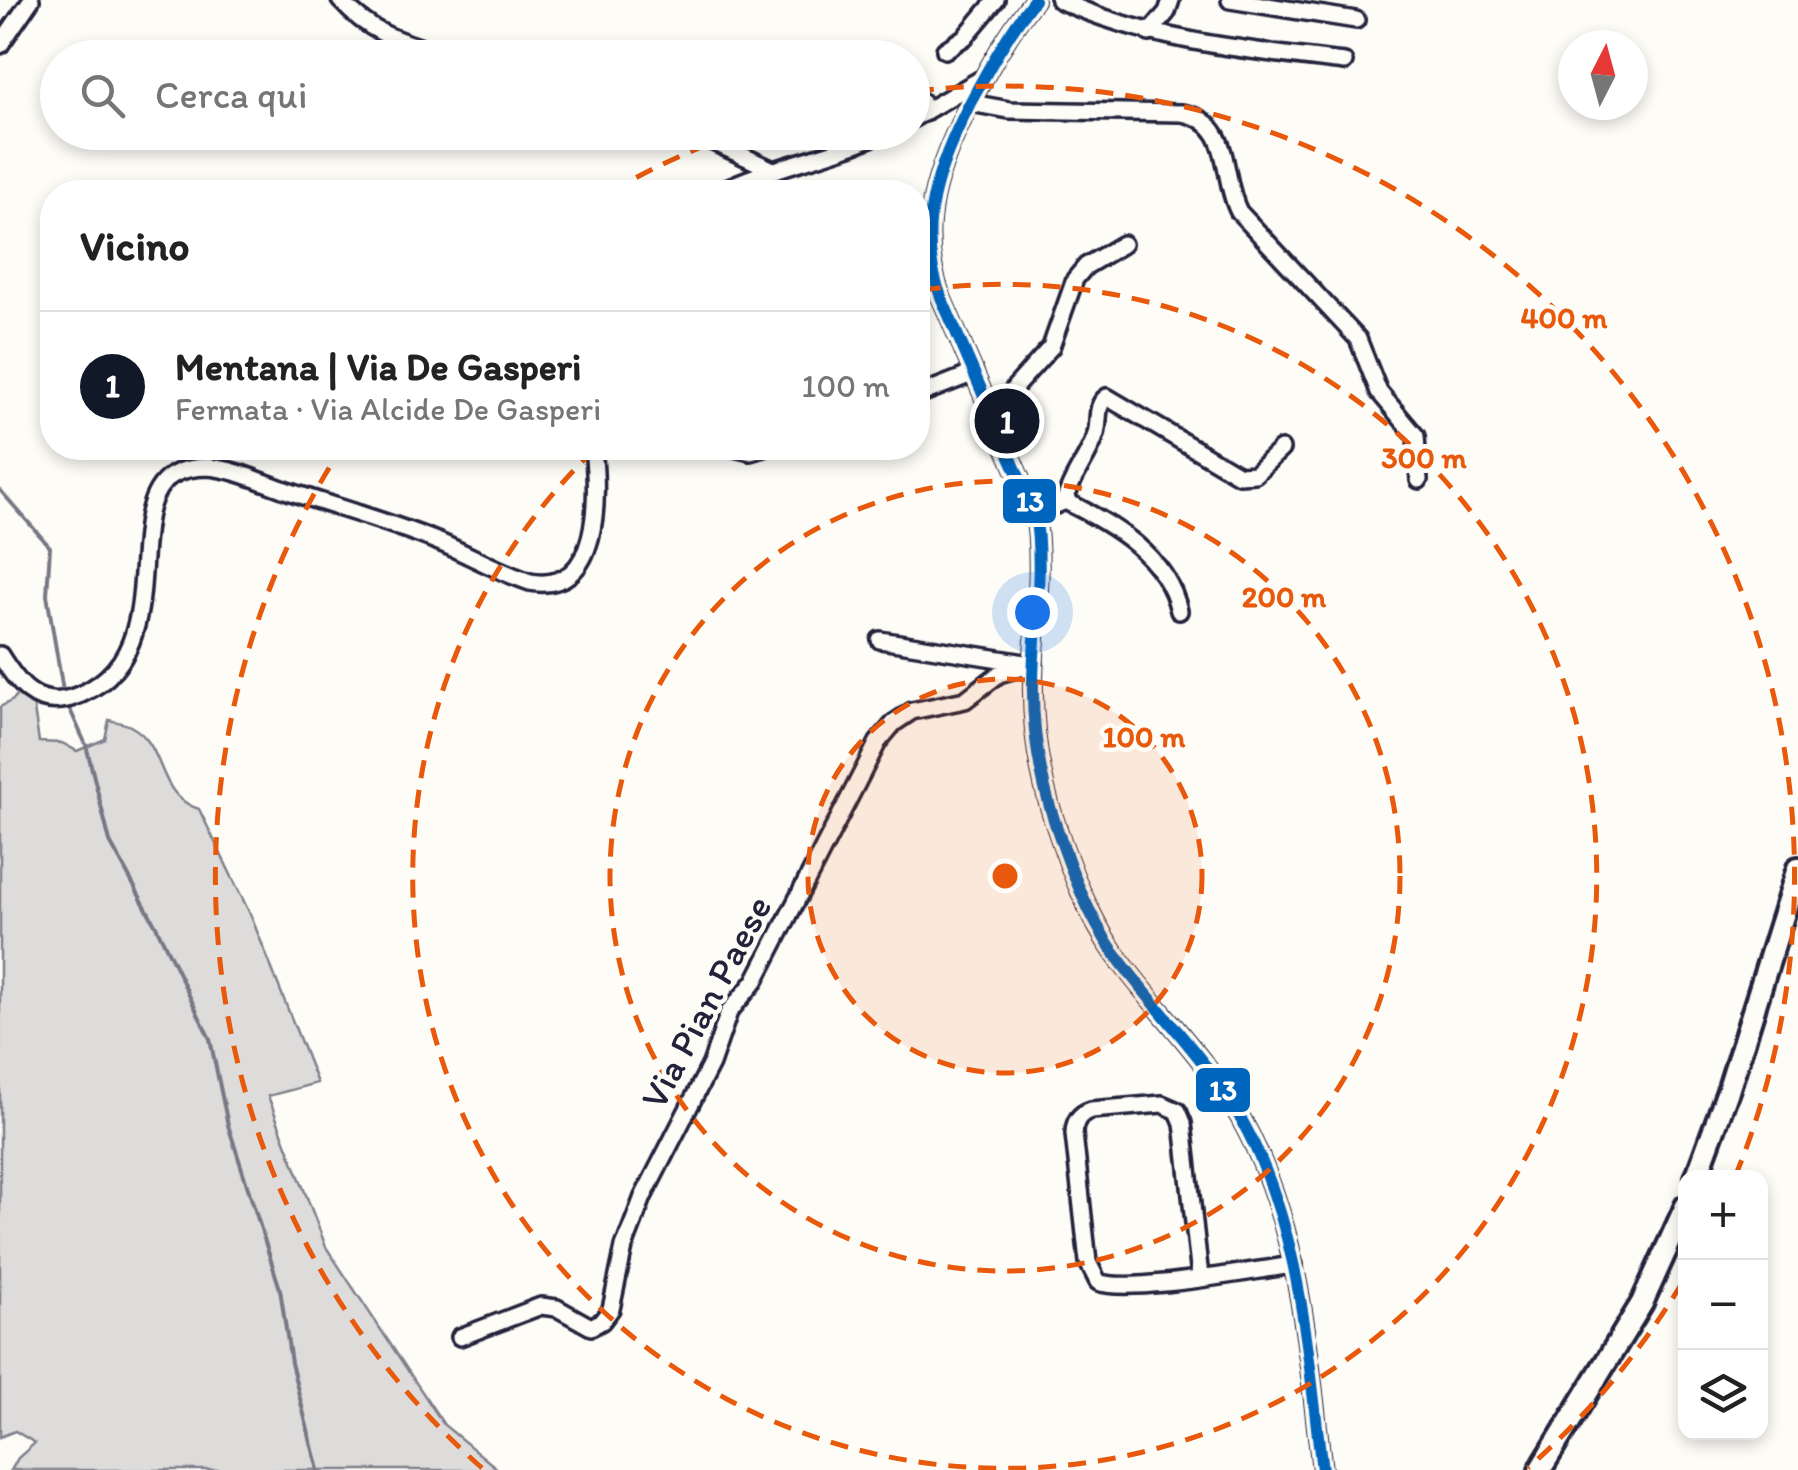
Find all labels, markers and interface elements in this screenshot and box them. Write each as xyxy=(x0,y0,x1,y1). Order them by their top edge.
north arrow xyxy=(1558,30,1648,120)
search box xyxy=(40,40,930,150)
icon: search xyxy=(75,68,130,123)
text: Cerca qui xyxy=(155,72,307,118)
text: Vicino xyxy=(80,220,190,271)
text: 400 m xyxy=(1521,299,1608,336)
text: Mentana | Via De Gasperi xyxy=(175,344,581,390)
text: 1 xyxy=(105,367,120,405)
text: 100 m xyxy=(802,367,890,405)
pin: 1 xyxy=(974,384,1040,458)
text: Fermata · Via Alcide De Gasperi xyxy=(175,390,601,428)
text: 300 m xyxy=(1381,439,1467,476)
line badge: 13 xyxy=(1001,477,1058,525)
text: 13 xyxy=(1016,484,1044,518)
text: 200 m xyxy=(1242,578,1327,615)
your location xyxy=(1007,587,1058,638)
text: 100 m xyxy=(1103,718,1186,755)
centre of rings xyxy=(987,858,1023,894)
street label: Via Pian Paese xyxy=(631,888,781,1116)
line badge: 13 xyxy=(1194,1066,1252,1114)
text: 13 xyxy=(1209,1073,1237,1107)
map controls xyxy=(1678,1170,1768,1440)
button: + xyxy=(1678,1170,1768,1260)
button: − xyxy=(1678,1260,1768,1350)
button: layers xyxy=(1678,1350,1768,1440)

